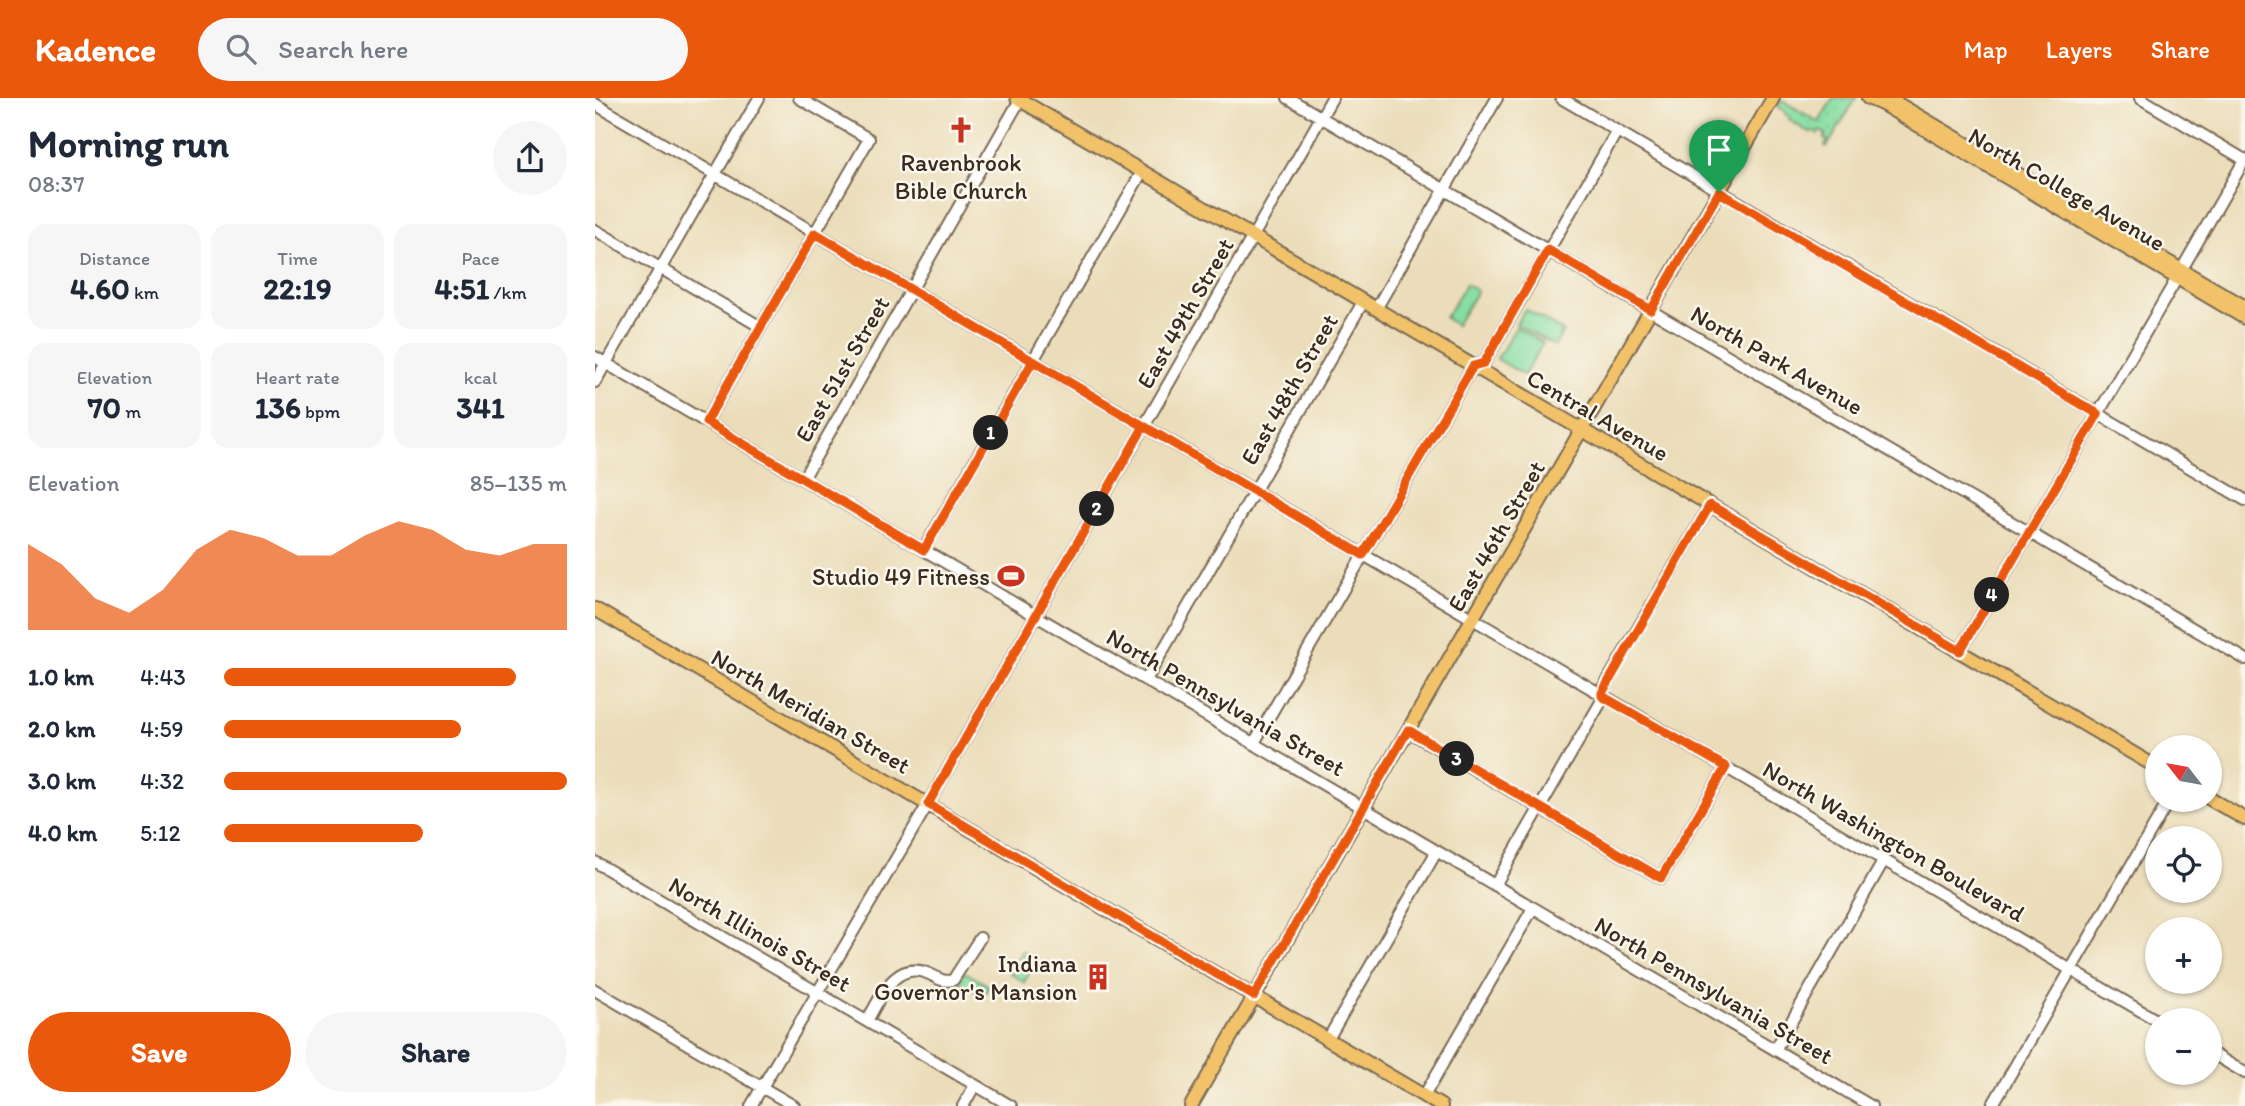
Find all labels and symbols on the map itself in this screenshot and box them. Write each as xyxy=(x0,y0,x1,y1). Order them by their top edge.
church icon: Ravenbrook Bible Church xyxy=(946,115,976,145)
pin xyxy=(1689,120,1749,192)
street label: North College Avenue xyxy=(1964,121,2170,257)
place label: Ravenbrook Bible Church xyxy=(895,148,1027,205)
street label: East 49th Street xyxy=(1130,233,1240,393)
street label: East 51st Street xyxy=(789,291,895,447)
street label: North Park Avenue xyxy=(1686,299,1868,421)
street label: East 48th Street xyxy=(1234,308,1344,470)
street label: Central Avenue xyxy=(1522,363,1674,467)
pin: 1 xyxy=(973,416,1009,450)
street label: East 46th Street xyxy=(1441,456,1551,616)
pin: 2 xyxy=(1079,492,1115,526)
sports icon: Studio 49 Fitness xyxy=(996,561,1026,591)
place label: Studio 49 Fitness xyxy=(812,562,990,591)
pin: 4 xyxy=(1975,578,2009,612)
street label: North Pennsylvania Street xyxy=(1102,622,1350,782)
street label: North Meridian Street xyxy=(706,642,916,780)
north arrow xyxy=(2145,735,2223,812)
pin: 3 xyxy=(1439,742,1475,776)
street label: North Washington Boulevard xyxy=(1758,754,2030,928)
street label: North Illinois Street xyxy=(664,870,856,998)
street label: North Pennsylvania Street xyxy=(1590,910,1838,1070)
place label: Indiana Governor's Mansion xyxy=(874,949,1078,1006)
building icon: Indiana Governor's Mansion xyxy=(1083,962,1113,992)

